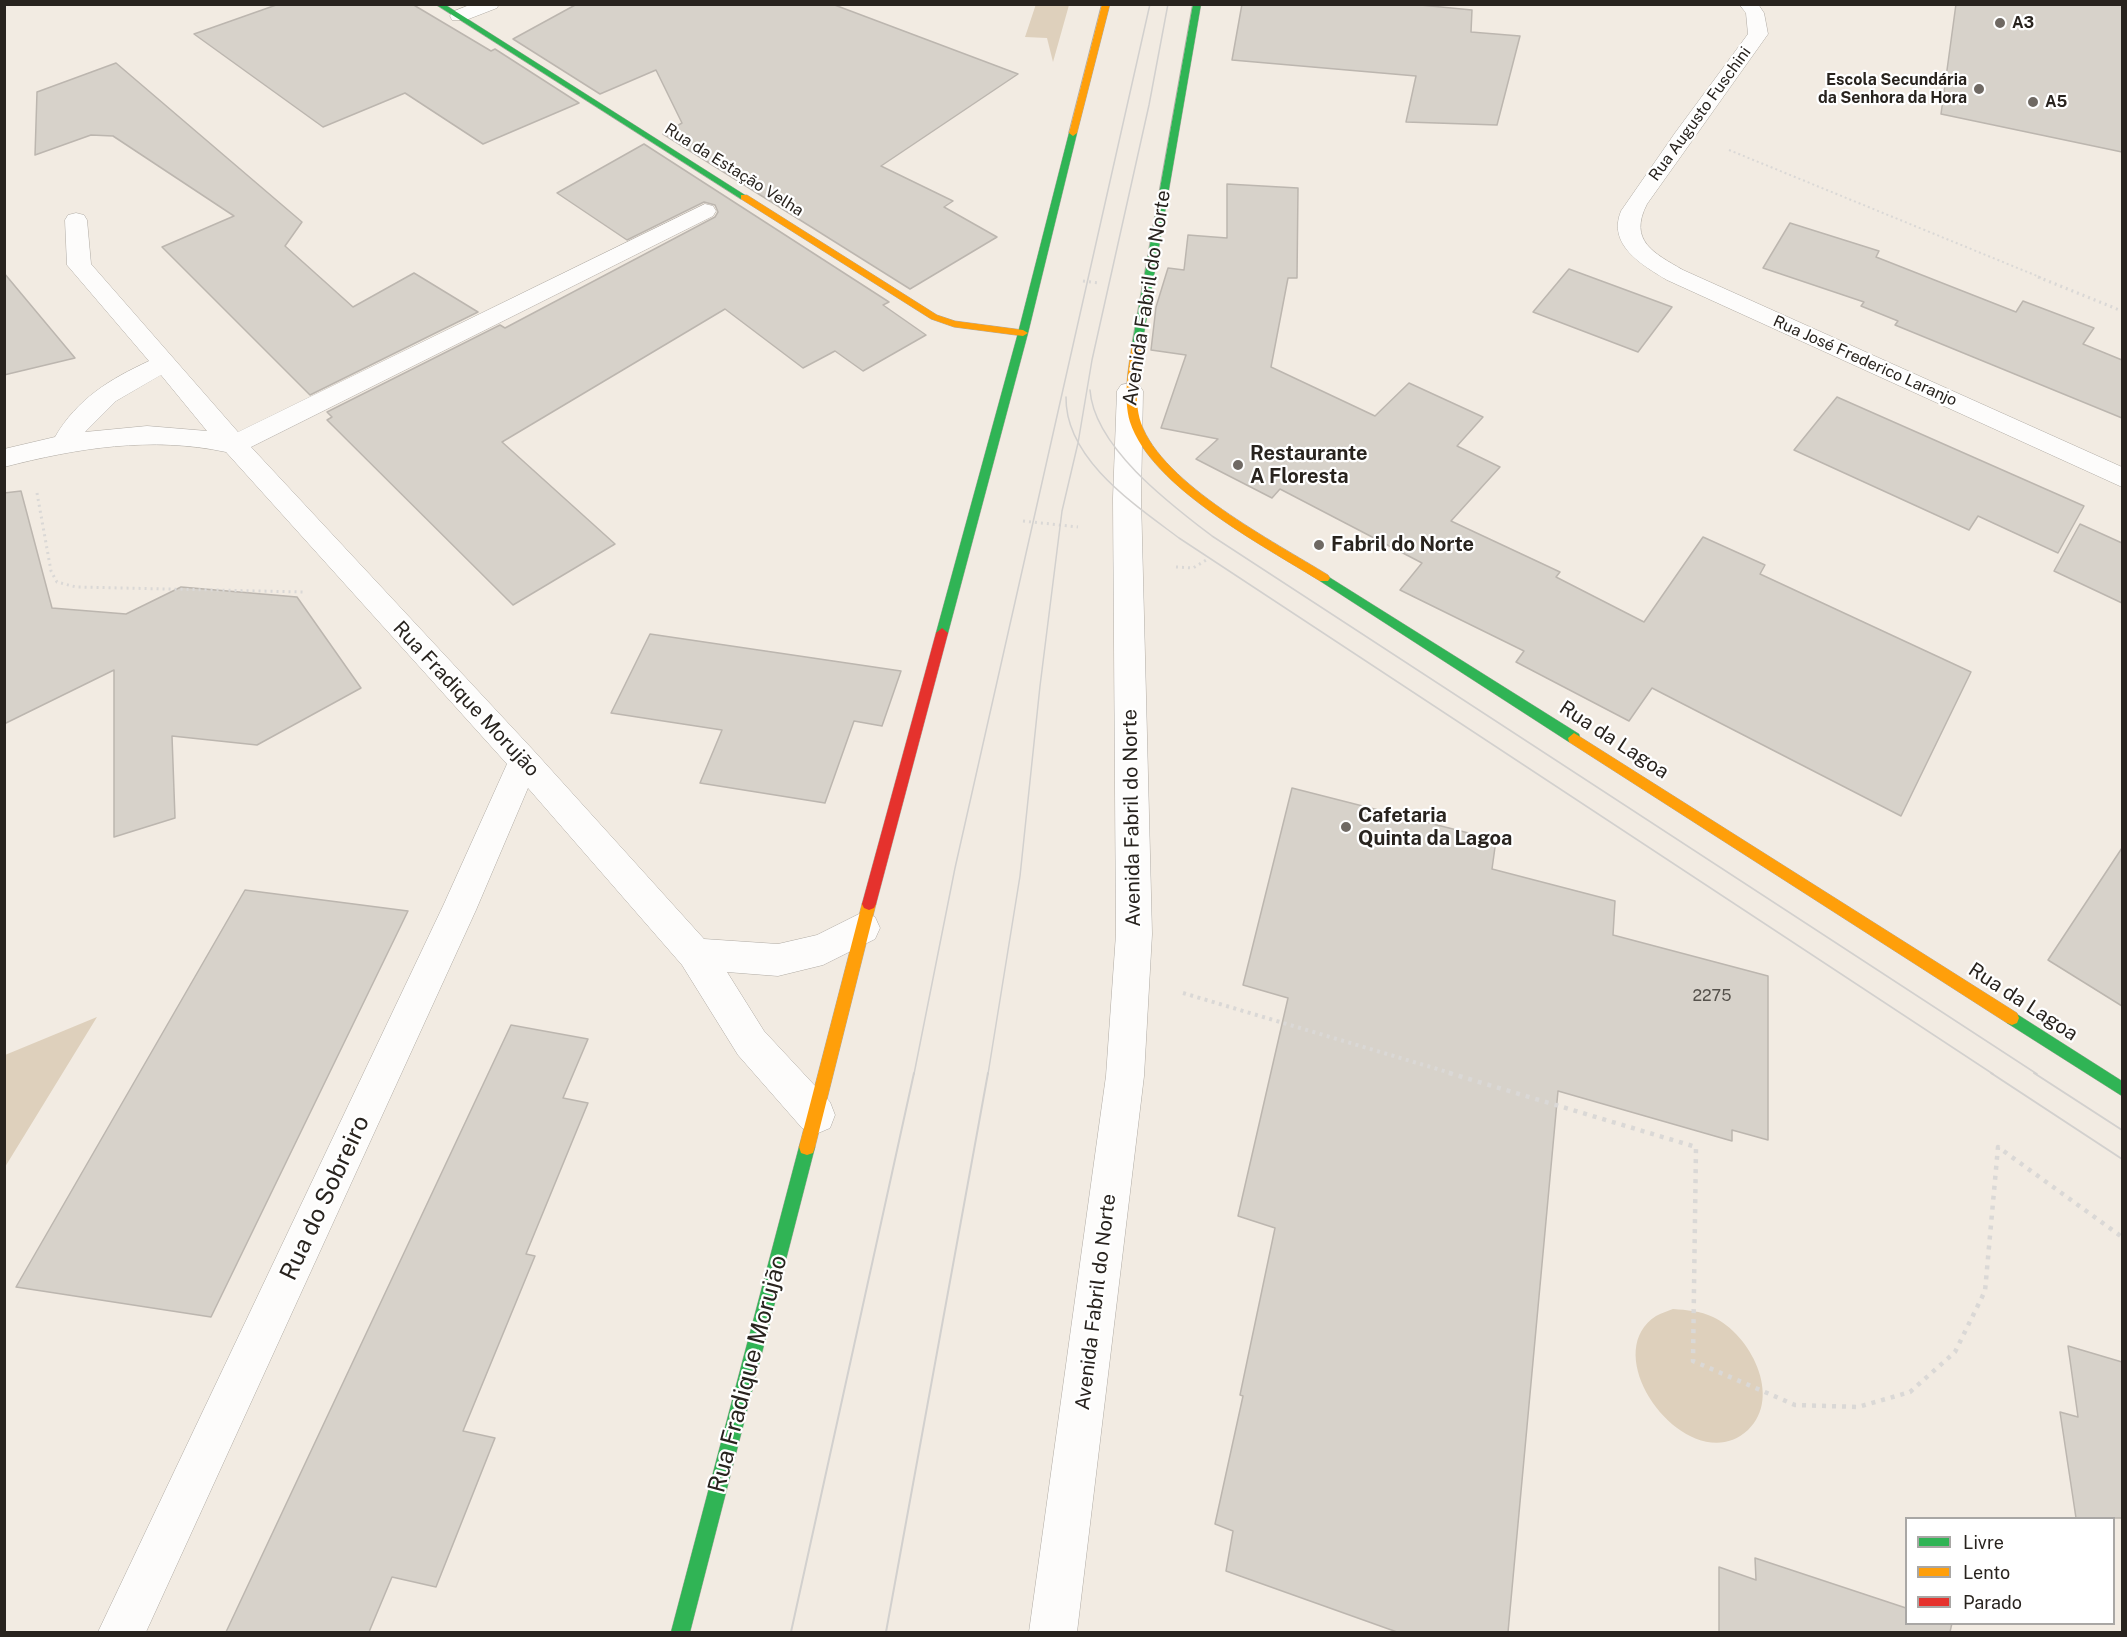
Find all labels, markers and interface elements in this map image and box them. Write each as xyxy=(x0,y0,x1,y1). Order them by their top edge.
place label: A3 xyxy=(2012,13,2034,33)
marker: A3 xyxy=(1993,16,2007,30)
street label: Rua Augusto Fuschini xyxy=(1645,43,1755,185)
place label: Escola Secundária da Senhora da Hora xyxy=(1818,70,1967,108)
marker: Escola Secundária da Senhora da Hora xyxy=(1972,82,1986,96)
place label: A5 xyxy=(2045,92,2067,112)
marker: A5 xyxy=(2026,95,2040,109)
street label: Rua da Estação Velha xyxy=(661,119,807,221)
street label: Avenida Fabril do Norte xyxy=(1118,189,1176,407)
street label: Rua José Frederico Laranjo xyxy=(1770,312,1960,410)
place label: Restaurante A Floresta xyxy=(1250,442,1367,489)
marker: Restaurante A Floresta xyxy=(1231,458,1245,472)
place label: Fabril do Norte xyxy=(1331,533,1474,557)
marker: Fabril do Norte xyxy=(1312,538,1326,552)
street label: Rua Fradique Morujão xyxy=(388,616,544,782)
street label: Rua da Lagoa xyxy=(1555,696,1673,784)
street label: Avenida Fabril do Norte xyxy=(1118,709,1146,927)
place label: Cafetaria Quinta da Lagoa xyxy=(1358,804,1512,851)
marker: Cafetaria Quinta da Lagoa xyxy=(1339,820,1353,834)
street label: Rua da Lagoa xyxy=(1964,958,2082,1046)
house number: 2275 xyxy=(1693,986,1731,1006)
street label: Rua do Sobreiro xyxy=(274,1111,376,1285)
street label: Avenida Fabril do Norte xyxy=(1071,1192,1121,1412)
street label: Rua Fradique Morujão xyxy=(702,1252,794,1496)
legend xyxy=(1905,1517,2115,1625)
text: Livre xyxy=(1963,1532,2004,1553)
text: Lento xyxy=(1963,1562,2010,1583)
text: Parado xyxy=(1963,1592,2022,1613)

